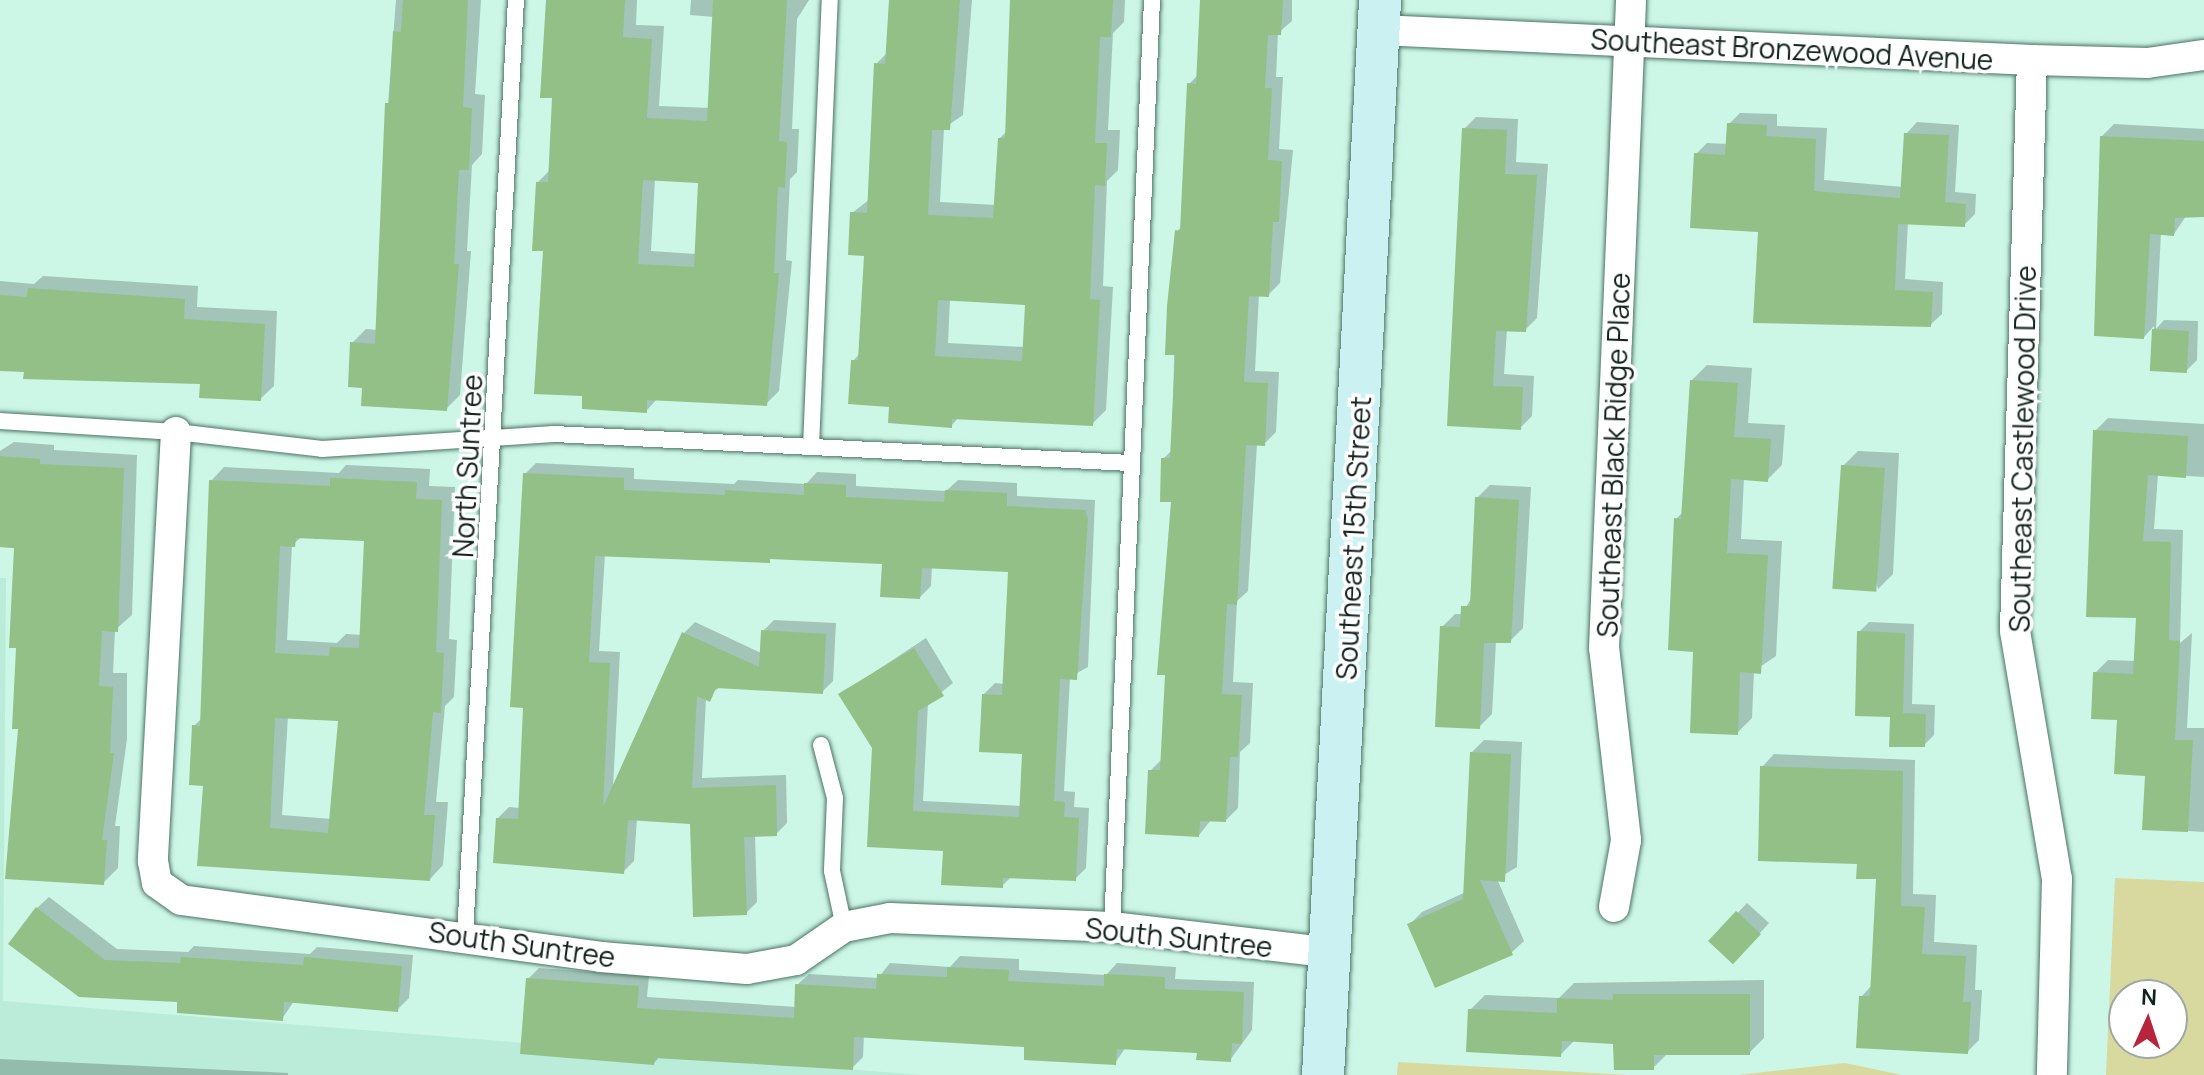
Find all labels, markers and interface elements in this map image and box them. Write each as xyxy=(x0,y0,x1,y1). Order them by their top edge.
street label: Southeast Bronzewood Avenue xyxy=(1590,22,1994,76)
street label: Southeast Castlewood Drive xyxy=(2002,265,2042,633)
street label: Southeast Black Ridge Place xyxy=(1590,272,1636,638)
street label: North Suntree xyxy=(445,373,489,559)
street label: Southeast 15th Street xyxy=(1329,395,1377,681)
street label: South Suntree xyxy=(1084,910,1274,964)
street label: South Suntree xyxy=(426,914,618,974)
north arrow xyxy=(2108,979,2188,1059)
text: N xyxy=(2140,982,2158,1012)

